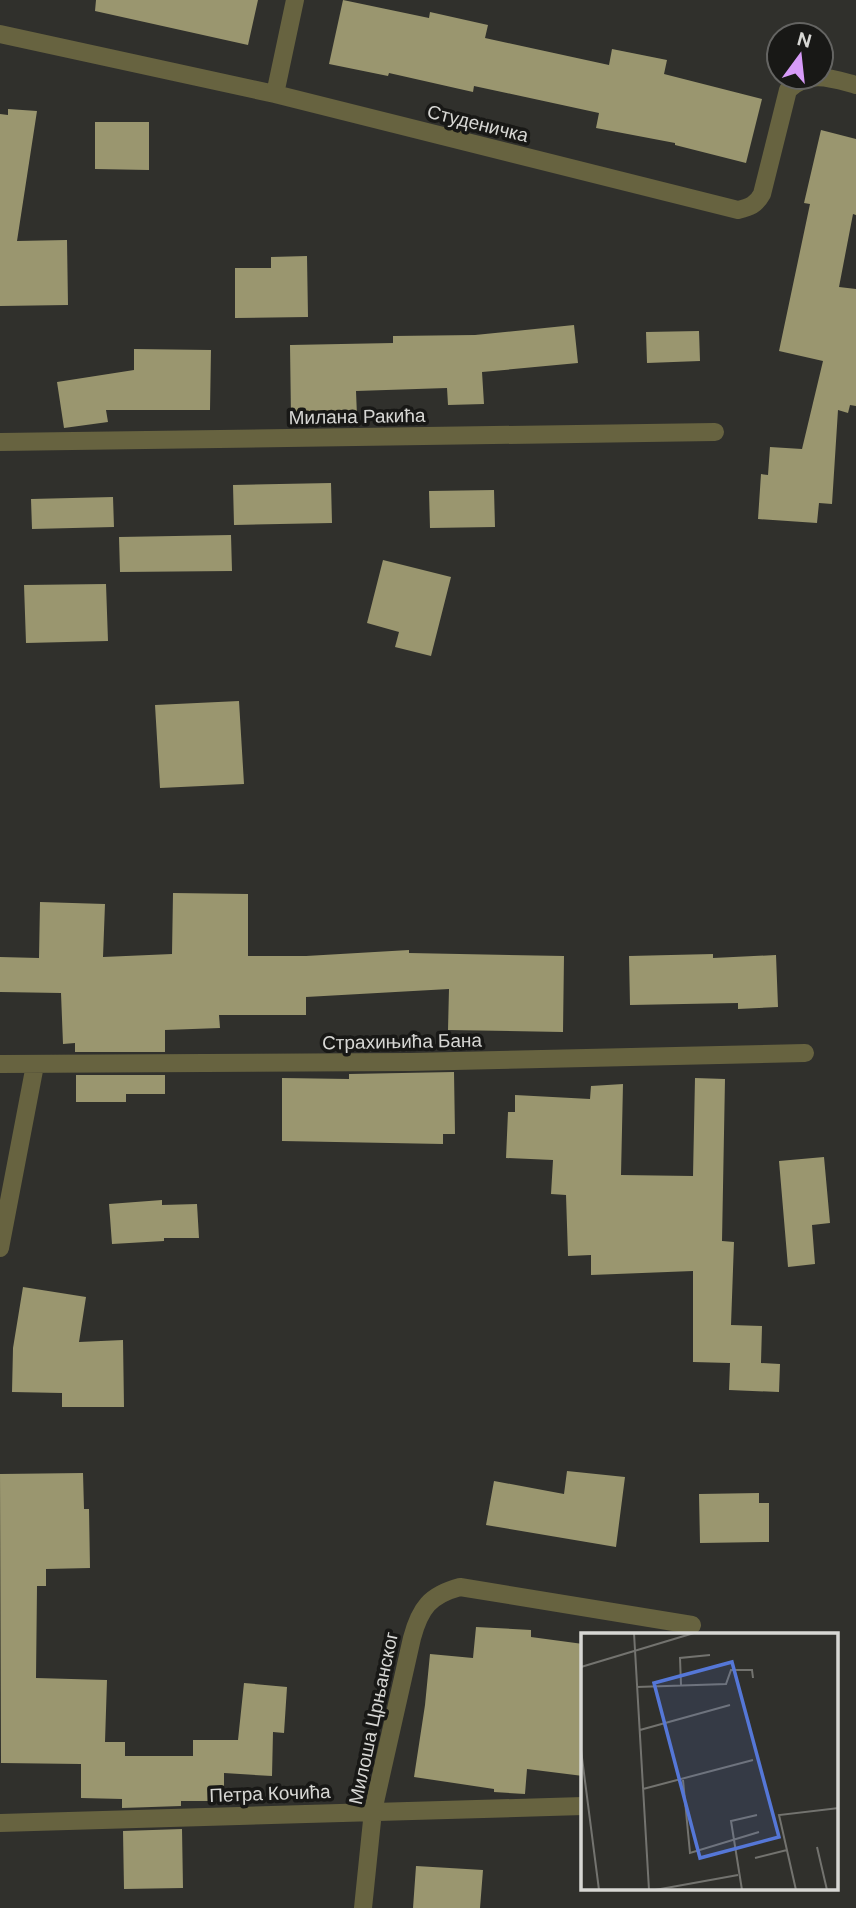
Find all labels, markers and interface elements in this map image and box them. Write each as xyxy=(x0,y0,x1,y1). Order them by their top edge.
north arrow xyxy=(765,21,835,91)
text: N xyxy=(794,26,814,54)
street label: Студеничка xyxy=(425,99,532,148)
street label: Милана Ракића xyxy=(288,403,426,430)
street label: Страхињића Бана xyxy=(322,1028,483,1055)
street label: Милоша Црњанског xyxy=(343,1629,404,1807)
inset map xyxy=(581,1633,838,1890)
street label: Петра Кочића xyxy=(209,1779,332,1808)

